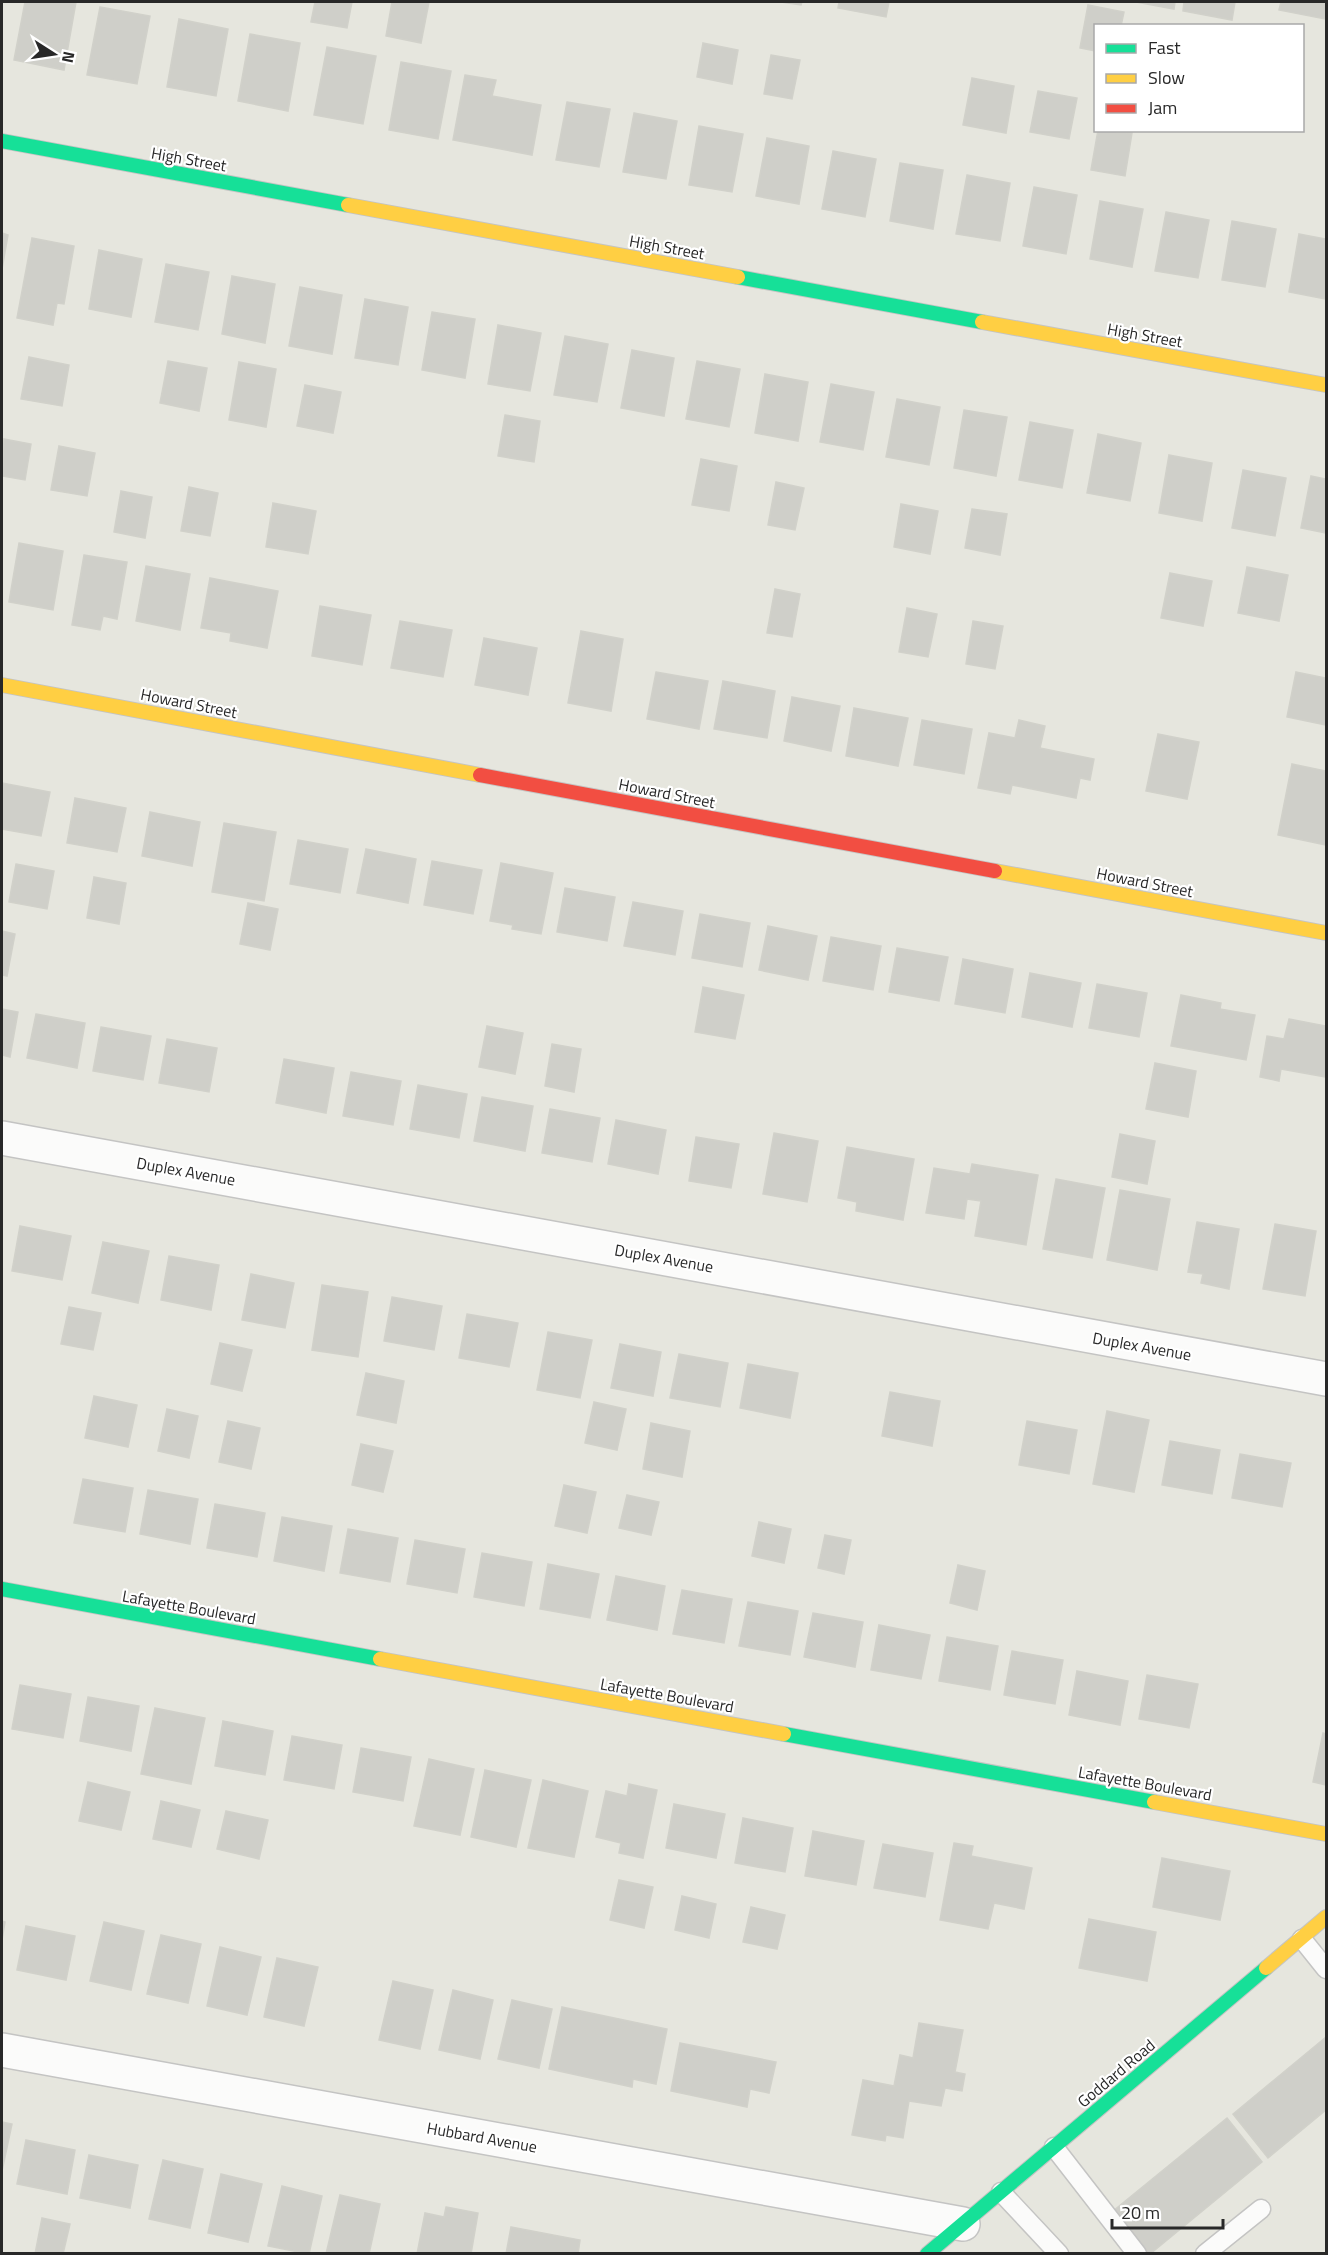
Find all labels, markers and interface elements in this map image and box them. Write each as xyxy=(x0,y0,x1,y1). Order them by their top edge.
north arrow xyxy=(24,24,84,84)
legend xyxy=(1094,24,1304,132)
text: Fast xyxy=(1148,34,1181,61)
text: N xyxy=(56,49,82,65)
text: Slow xyxy=(1148,64,1185,91)
text: Jam xyxy=(1148,94,1177,121)
street label: High Street xyxy=(150,141,229,177)
street label: High Street xyxy=(628,229,707,265)
street label: High Street xyxy=(1106,317,1185,353)
street label: Howard Street xyxy=(139,682,240,724)
street label: Howard Street xyxy=(617,772,718,814)
street label: Howard Street xyxy=(1095,861,1196,903)
street label: Duplex Avenue xyxy=(135,1151,237,1191)
street label: Duplex Avenue xyxy=(613,1238,715,1278)
street label: Duplex Avenue xyxy=(1091,1326,1193,1366)
street label: Lafayette Boulevard xyxy=(120,1583,258,1631)
street label: Lafayette Boulevard xyxy=(598,1671,736,1719)
street label: Lafayette Boulevard xyxy=(1076,1759,1214,1807)
street label: Goddard Road xyxy=(1072,2033,1160,2113)
street label: Hubbard Avenue xyxy=(425,2116,539,2158)
scale bar xyxy=(1112,2192,1223,2230)
text: 20 m xyxy=(1121,2199,1160,2226)

